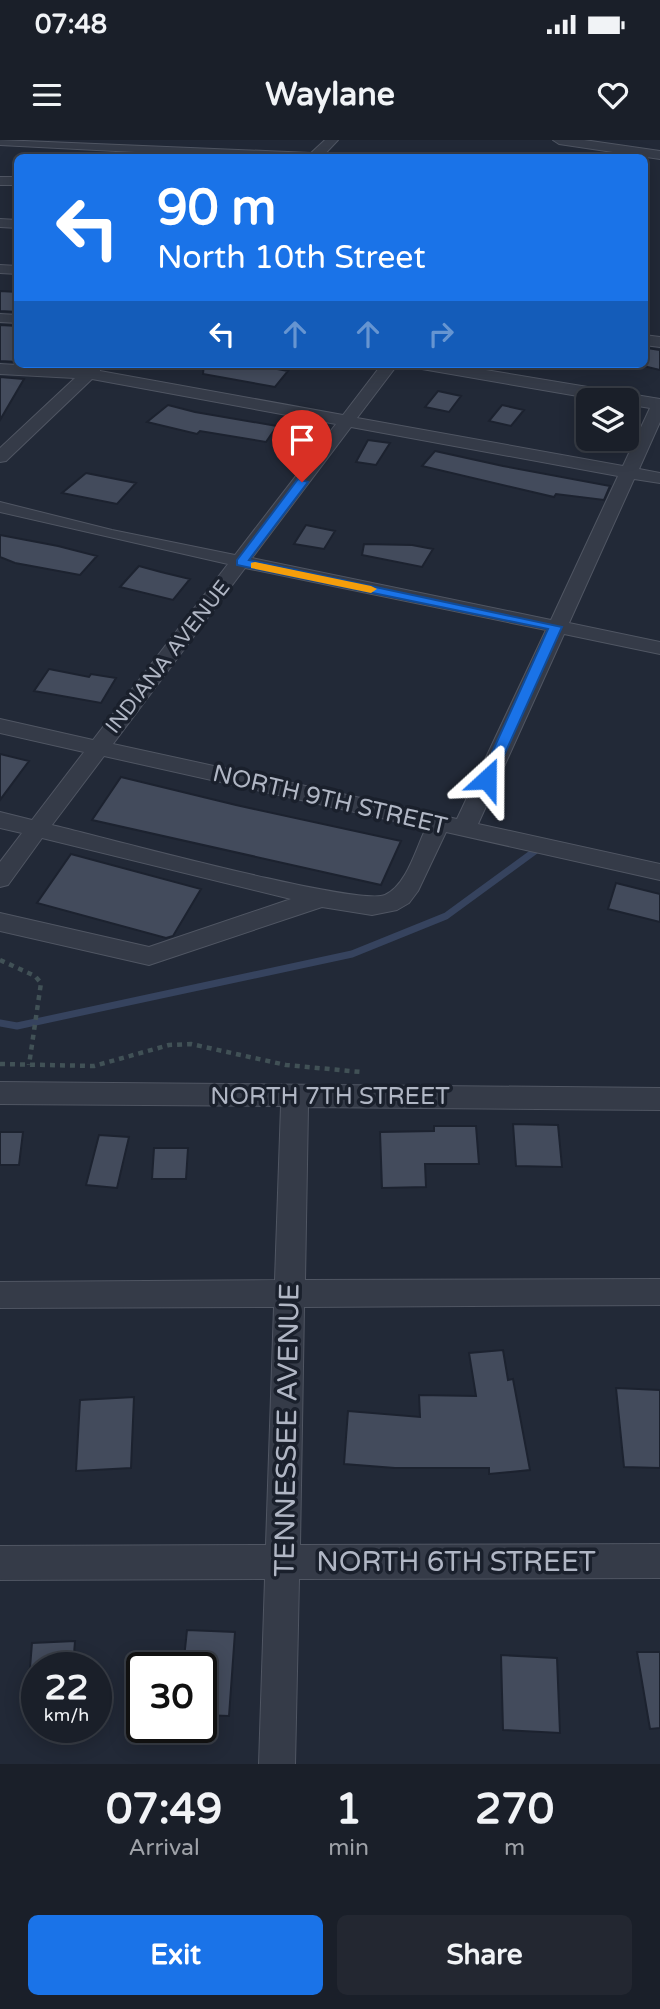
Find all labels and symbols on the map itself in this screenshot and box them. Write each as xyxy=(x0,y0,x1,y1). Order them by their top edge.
pin xyxy=(272,410,332,482)
street label: INDIANA AVENUE xyxy=(101,576,235,738)
position arrow xyxy=(450,742,524,816)
street label: NORTH 9TH STREET xyxy=(210,759,450,841)
street label: NORTH 7TH STREET xyxy=(210,1082,450,1111)
street label: TENNESSEE AVENUE xyxy=(267,1283,307,1577)
street label: NORTH 6TH STREET xyxy=(316,1545,596,1579)
speed limit sign: 30 xyxy=(126,1652,217,1743)

